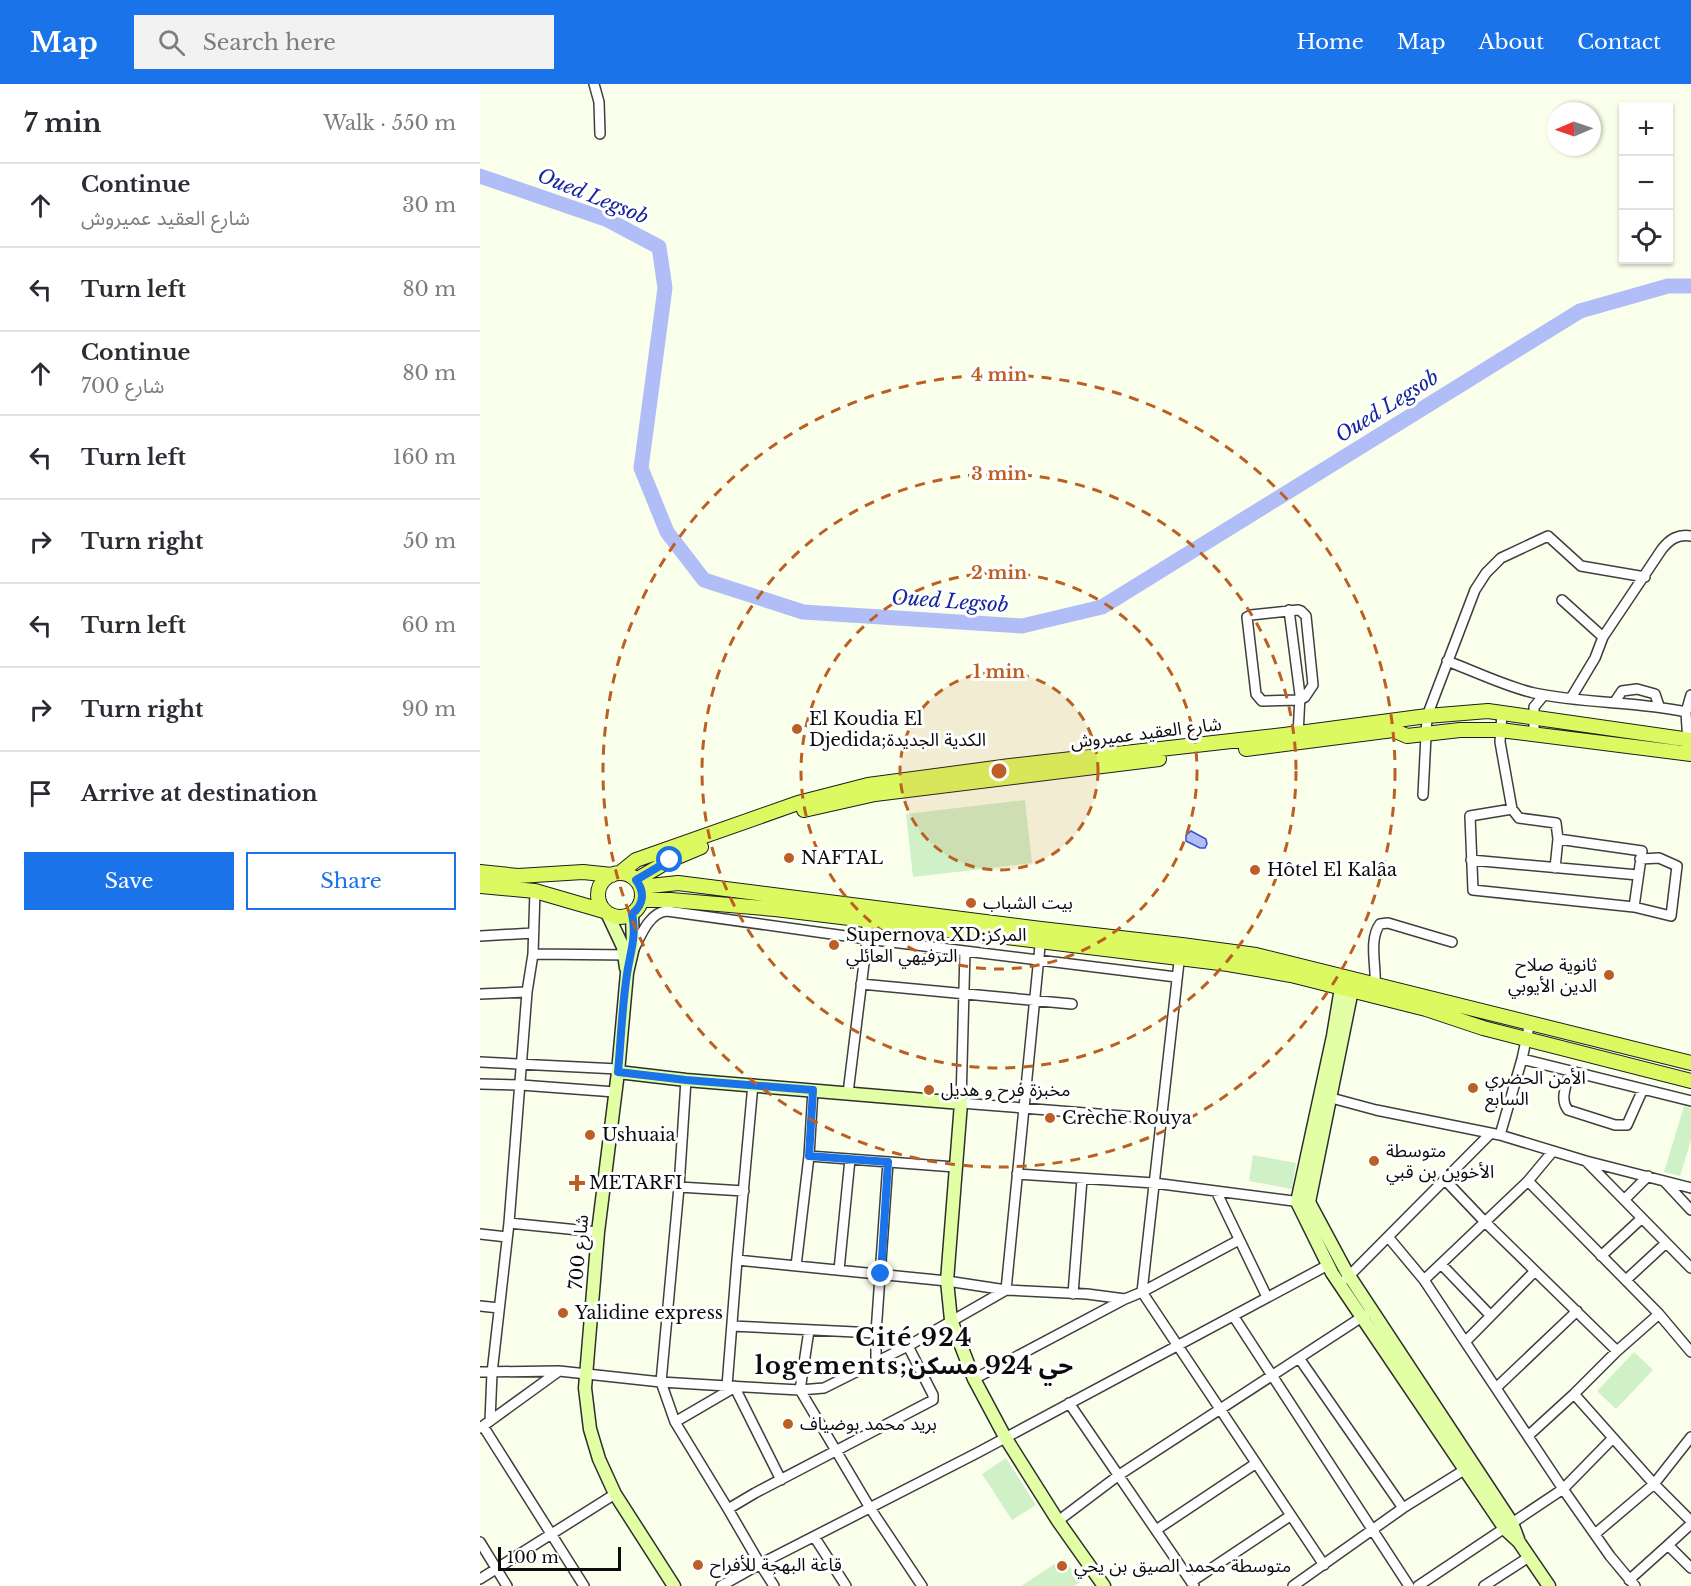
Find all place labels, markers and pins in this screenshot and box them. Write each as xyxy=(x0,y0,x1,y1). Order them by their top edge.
place label: El Koudia El Djedida;الكدية الجديدة xyxy=(809,708,986,751)
marker: El Koudia El Djedida;الكدية الجديدة xyxy=(790,722,804,736)
centre of rings xyxy=(989,761,1009,781)
place label: NAFTAL xyxy=(801,847,883,869)
marker: NAFTAL xyxy=(782,851,796,865)
place label: Hôtel El Kalâa xyxy=(1267,859,1397,881)
marker: Hôtel El Kalâa xyxy=(1248,863,1262,877)
place label: بيت الشباب xyxy=(983,892,1073,914)
marker: بيت الشباب xyxy=(964,896,978,910)
place label: Supernova XD;المركز الترفيهي العائلي xyxy=(846,924,1027,969)
marker: Supernova XD;المركز الترفيهي العائلي xyxy=(827,938,841,952)
place label: ثانوية صلاح الدين الأيوبي xyxy=(1508,954,1597,999)
marker: ثانوية صلاح الدين الأيوبي xyxy=(1602,968,1616,982)
place label: الأمن الحضري السابع xyxy=(1485,1067,1586,1113)
place label: مخبزة فرح و هديل xyxy=(941,1079,1070,1103)
marker: الأمن الحضري السابع xyxy=(1466,1081,1480,1095)
marker: مخبزة فرح و هديل xyxy=(922,1083,936,1097)
place label: Crèche Rouya xyxy=(1062,1107,1192,1129)
marker: Crèche Rouya xyxy=(1043,1111,1057,1125)
place label: Ushuaia xyxy=(602,1124,676,1146)
marker: Ushuaia xyxy=(583,1128,597,1142)
place label: متوسطة الأخوين بن قبي xyxy=(1386,1140,1494,1185)
marker: متوسطة الأخوين بن قبي xyxy=(1367,1154,1381,1168)
place label: METARFI xyxy=(589,1172,682,1194)
marker: METARFI xyxy=(570,1176,584,1190)
place label: Yalidine express xyxy=(574,1302,723,1324)
marker: Yalidine express xyxy=(556,1306,570,1320)
place label: بريد محمد بوضياف xyxy=(800,1413,937,1435)
marker: بريد محمد بوضياف xyxy=(781,1417,795,1431)
place label: قاعة البهجة للأفراح xyxy=(710,1554,842,1578)
place label: متوسطة محمد الصيق بن يحي xyxy=(1074,1555,1291,1579)
marker: قاعة البهجة للأفراح xyxy=(691,1558,705,1572)
marker: متوسطة محمد الصيق بن يحي xyxy=(1055,1559,1069,1573)

